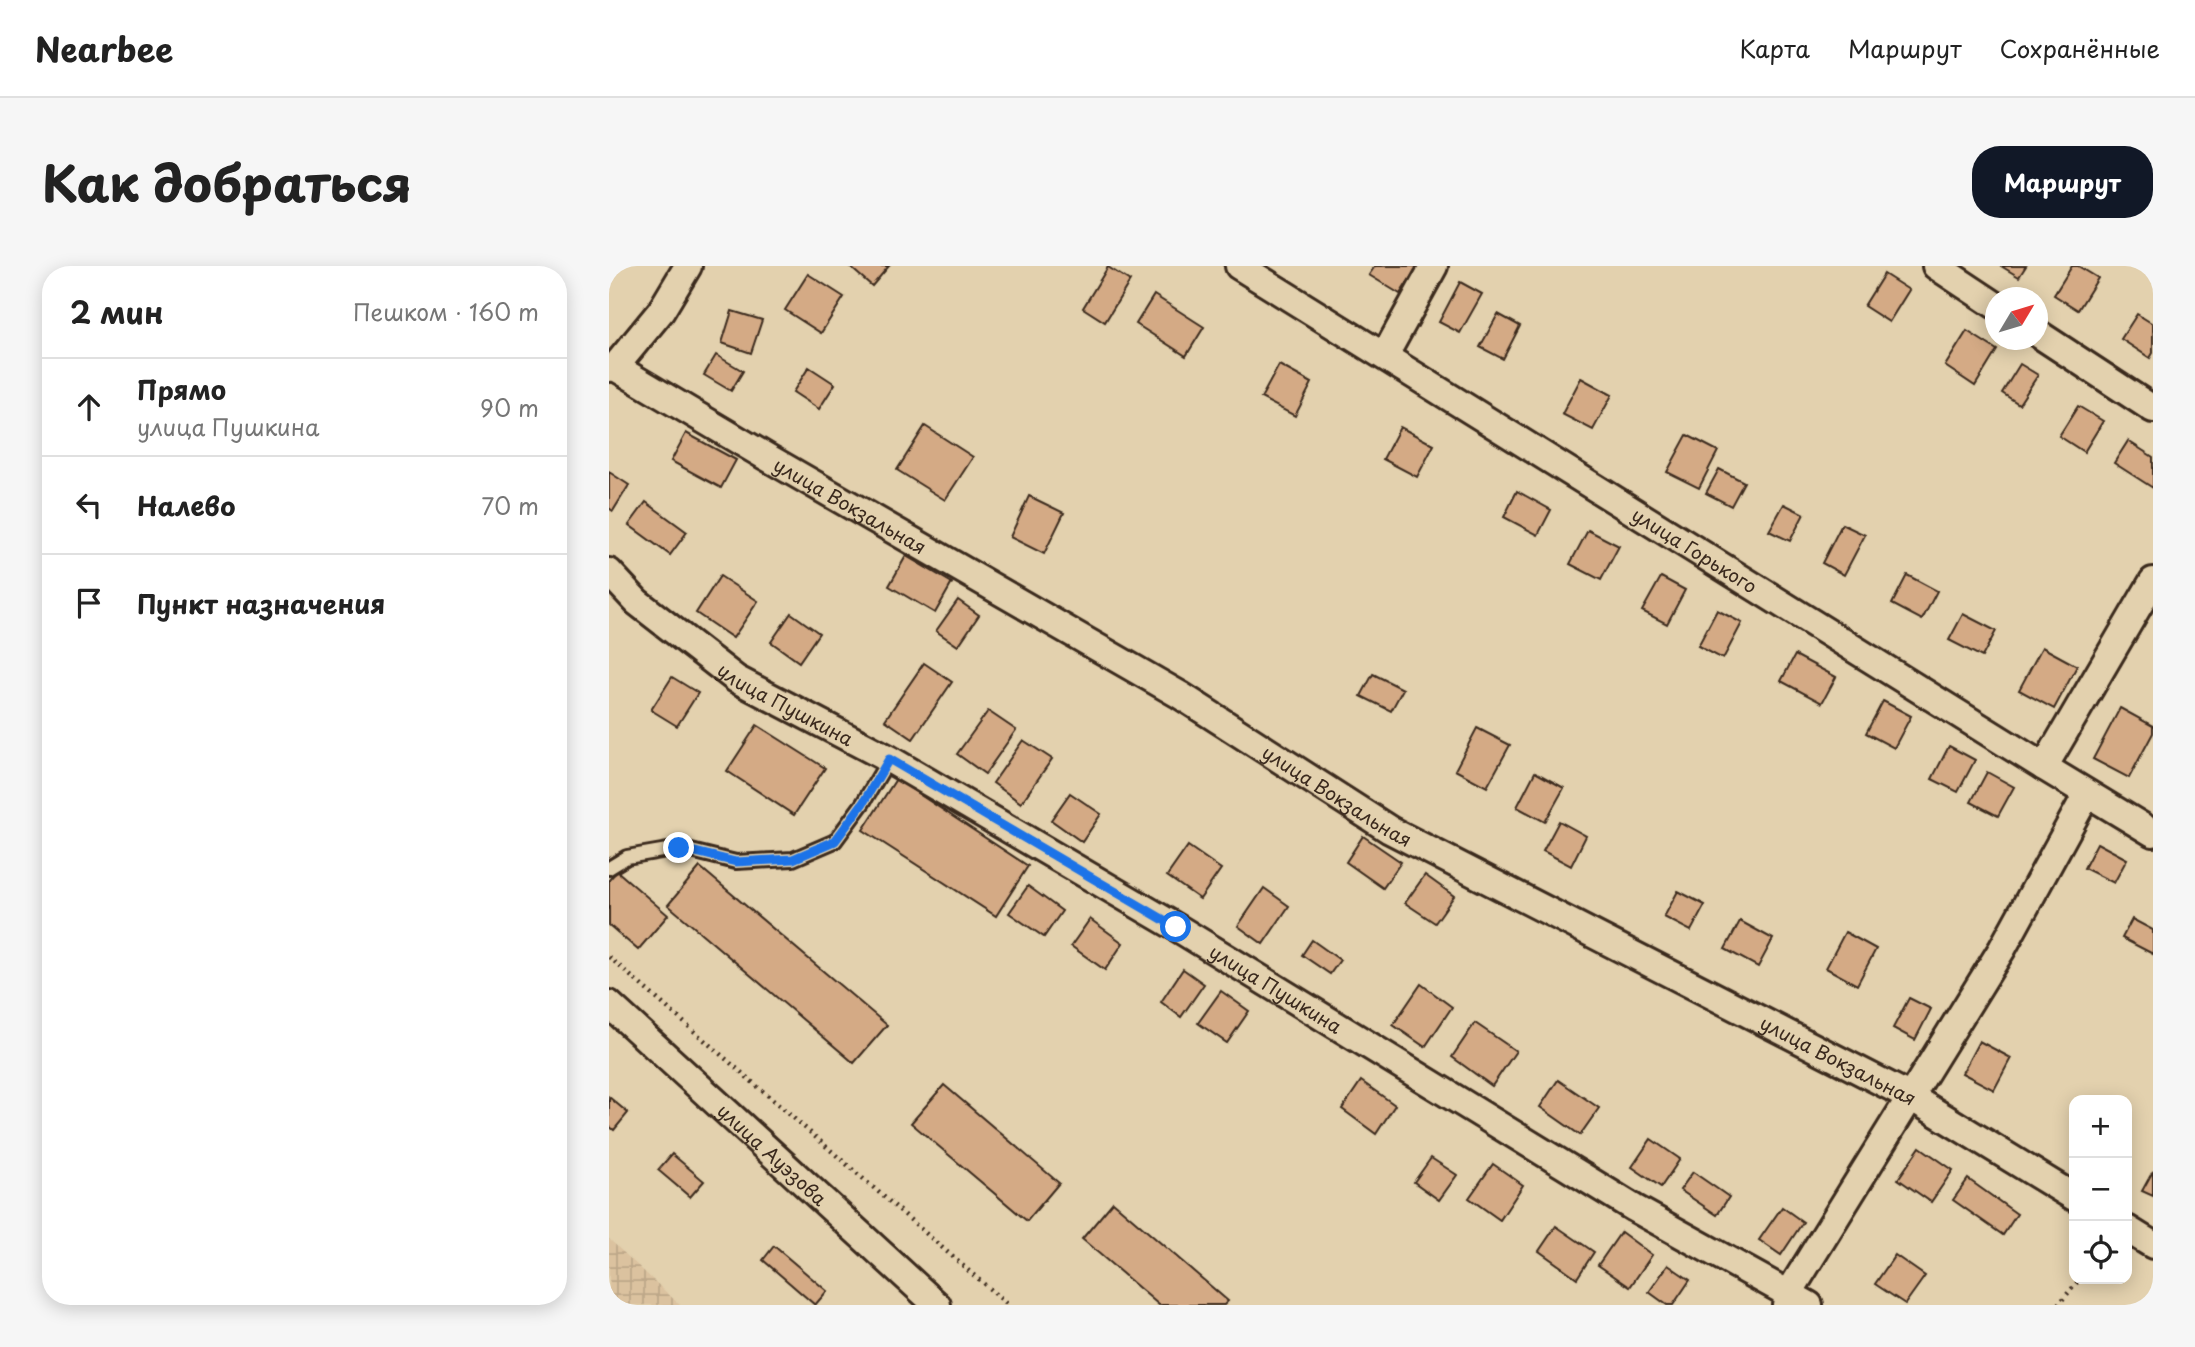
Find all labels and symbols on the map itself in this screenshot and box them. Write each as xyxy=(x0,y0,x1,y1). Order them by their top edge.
north arrow xyxy=(1985,287,2048,350)
street label: улица Вокзальная xyxy=(769,450,932,560)
street label: улица Горького xyxy=(1627,500,1763,599)
street label: улица Пушкина xyxy=(712,656,859,752)
street label: улица Вокзальная xyxy=(1257,738,1417,853)
route end xyxy=(663,832,694,863)
route start xyxy=(1160,911,1191,942)
street label: улица Пушкина xyxy=(1204,937,1348,1040)
street label: улица Вокзальная xyxy=(1756,1008,1922,1112)
street label: улица Ауэзова xyxy=(711,1096,834,1212)

